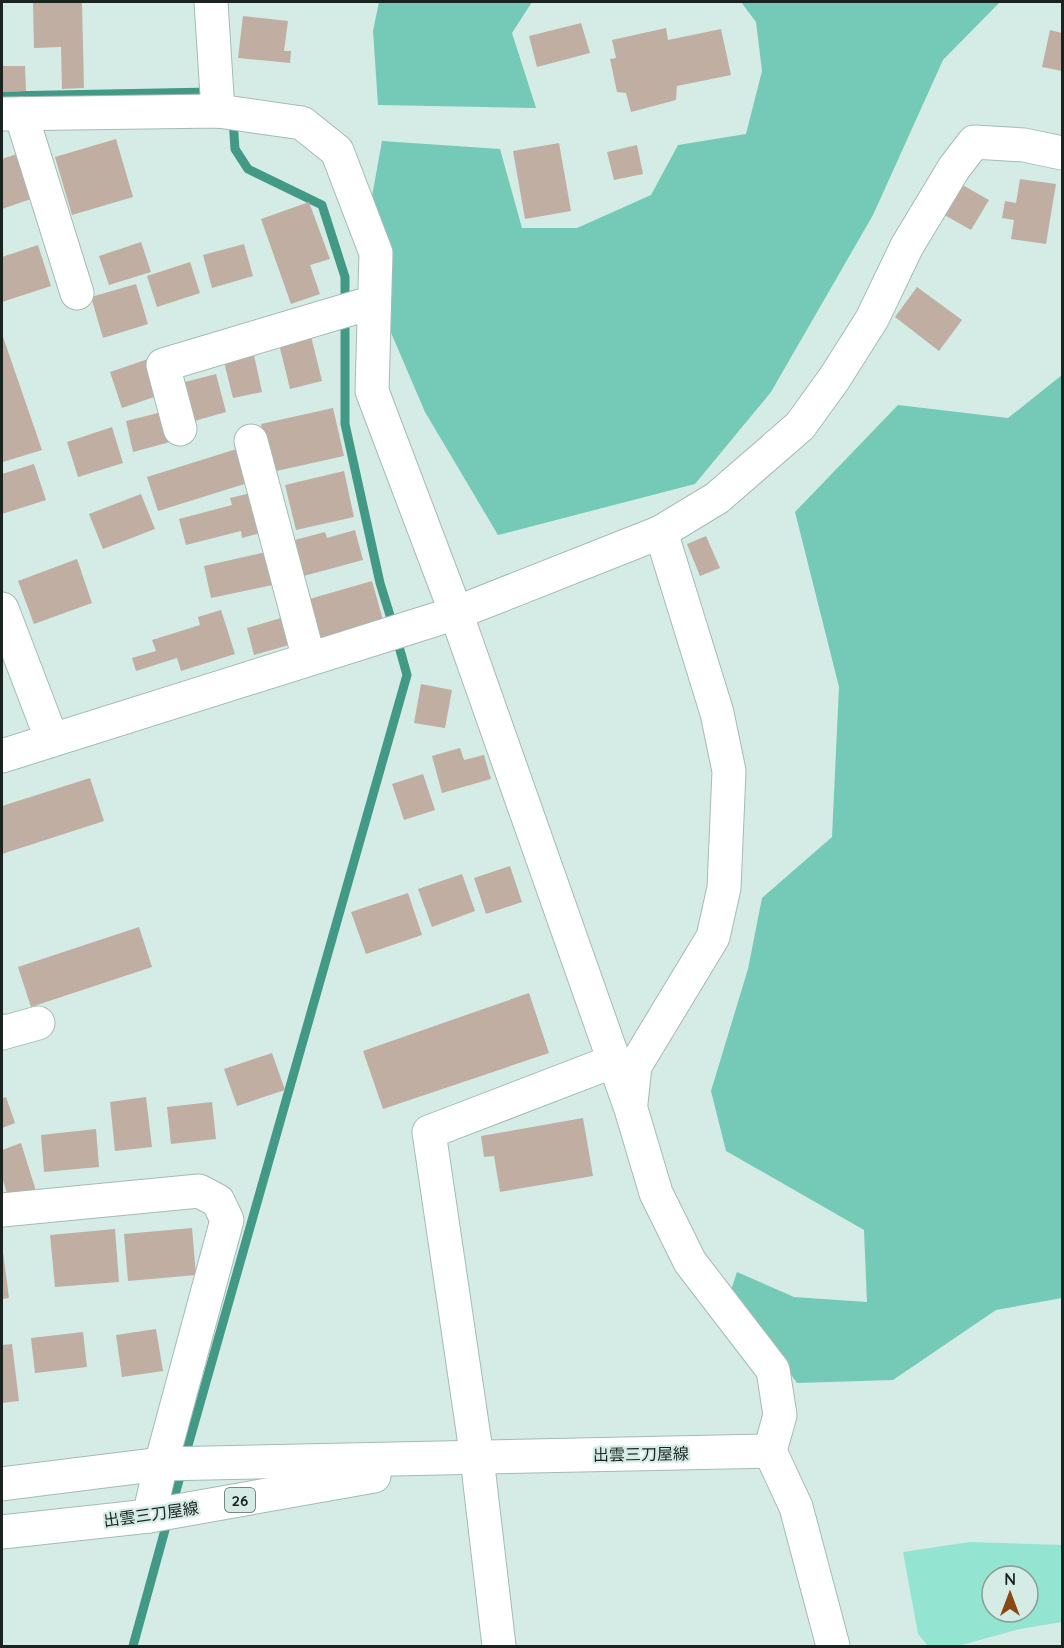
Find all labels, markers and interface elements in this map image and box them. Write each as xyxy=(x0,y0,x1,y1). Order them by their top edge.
street label: 出雲三刀屋線 xyxy=(593,1443,689,1465)
road number: 26 xyxy=(225,1488,255,1512)
street label: 出雲三刀屋線 xyxy=(102,1497,200,1531)
north arrow xyxy=(980,1564,1040,1624)
text: N xyxy=(1004,1569,1016,1589)

